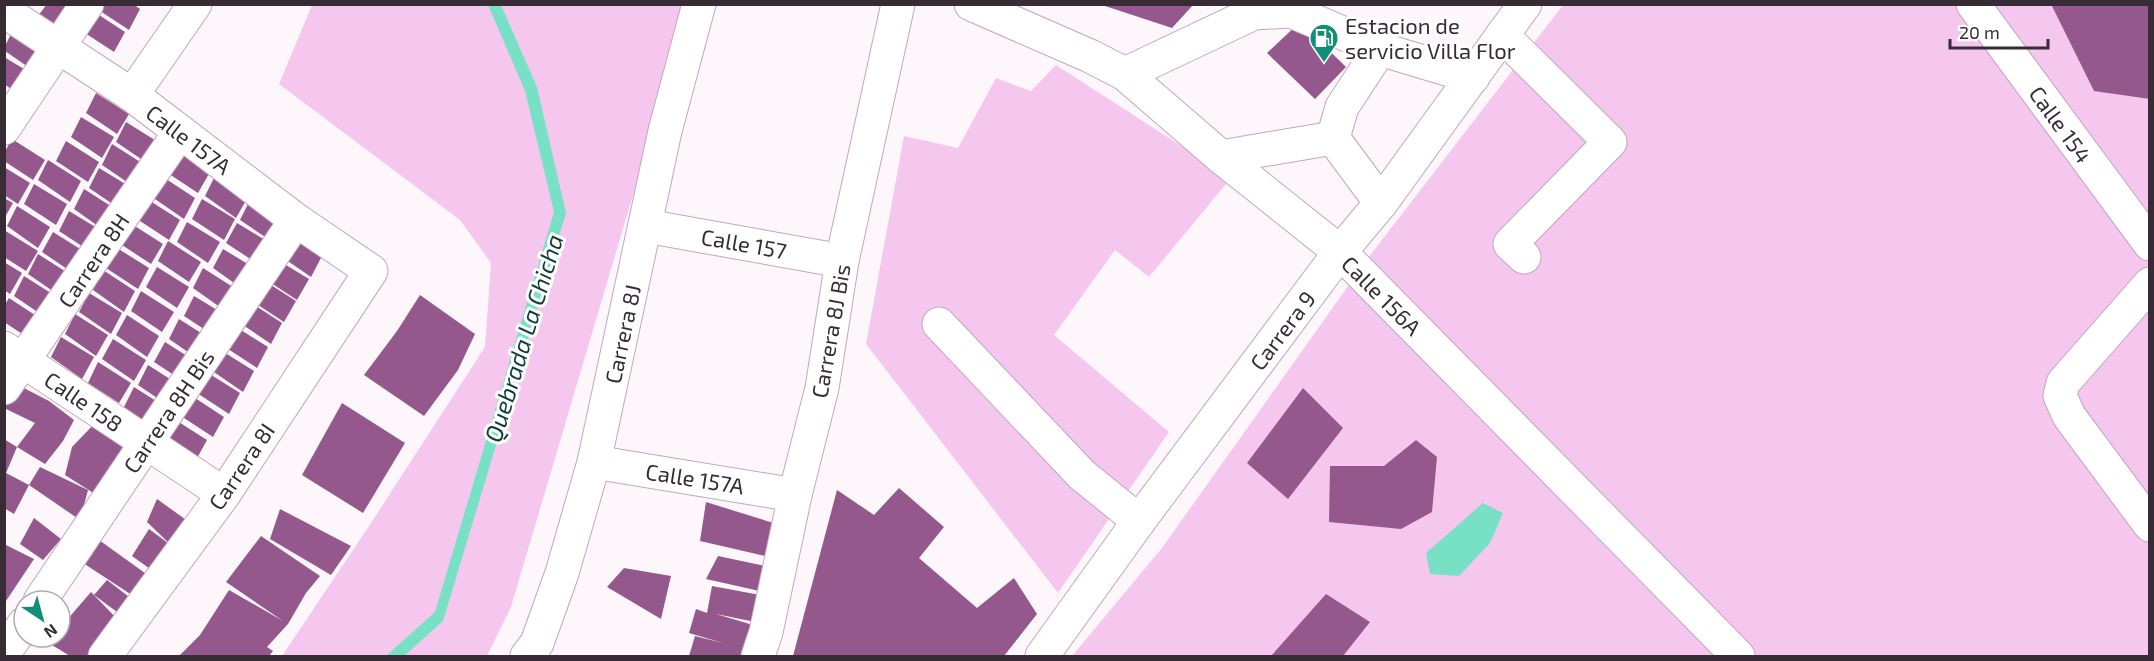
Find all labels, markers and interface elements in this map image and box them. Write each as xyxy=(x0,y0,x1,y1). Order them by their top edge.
place label: Estacion de servicio Villa Flor xyxy=(1345,12,1516,63)
scale bar xyxy=(1950,12,2048,50)
text: 20 m xyxy=(1959,21,2000,43)
fuel station icon: Estacion de servicio Villa Flor xyxy=(1308,22,1340,64)
street label: Calle 154 xyxy=(2024,81,2098,167)
street label: Calle 157A xyxy=(142,99,237,179)
street label: Carrera 8H xyxy=(52,208,134,312)
street label: Calle 157 xyxy=(699,223,789,263)
water label: Quebrada La Chicha xyxy=(478,230,568,446)
street label: Calle 156A xyxy=(1337,250,1427,340)
street label: Carrera 8J Bis xyxy=(805,262,855,400)
street label: Carrera 8J xyxy=(599,282,645,386)
street label: Carrera 9 xyxy=(1244,285,1320,375)
street label: Carrera 8H Bis xyxy=(117,345,219,477)
street label: Calle 158 xyxy=(40,366,128,436)
street label: Carrera 8I xyxy=(203,418,279,514)
street label: Calle 157A xyxy=(644,457,746,499)
north arrow xyxy=(12,589,72,649)
text: N xyxy=(41,620,61,643)

